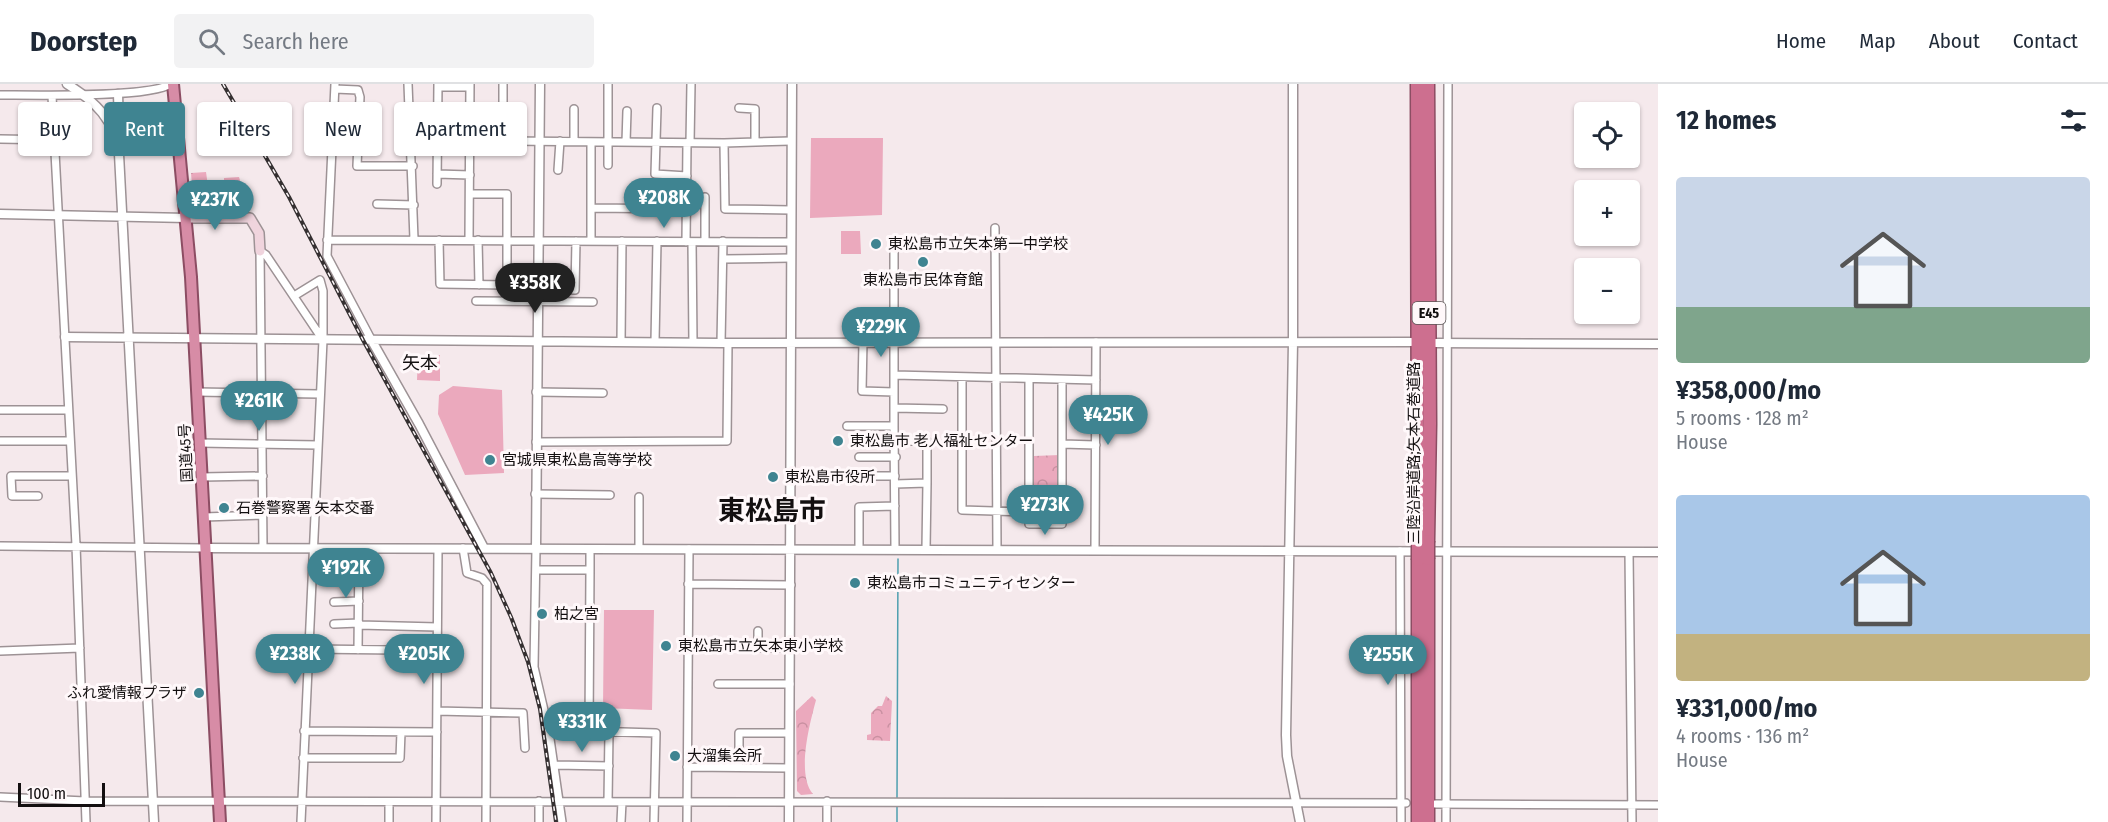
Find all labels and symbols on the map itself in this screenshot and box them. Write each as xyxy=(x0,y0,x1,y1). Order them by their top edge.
pin: ¥208K xyxy=(622,178,706,229)
pin: ¥237K xyxy=(173,180,257,231)
place label: 東松島市立矢本第一中学校 xyxy=(888,235,1068,253)
marker: 東松島市立矢本第一中学校 xyxy=(869,237,883,251)
marker: 東松島市民体育館 xyxy=(916,255,930,269)
pin: ¥358K xyxy=(493,263,577,314)
place label: 東松島市民体育館 xyxy=(863,271,983,289)
road number: E45 xyxy=(1412,302,1446,324)
pin: ¥229K xyxy=(839,307,923,358)
district label: 矢本 xyxy=(402,352,438,374)
street label: 三陸沿岸道路;矢本石巻道路 xyxy=(1405,361,1423,545)
pin: ¥261K xyxy=(217,381,301,432)
pin: ¥425K xyxy=(1066,395,1150,446)
street label: 国道45号 xyxy=(175,423,197,483)
place label: 東松島市 老人福祉センター xyxy=(850,432,1034,450)
marker: 東松島市 老人福祉センター xyxy=(831,434,845,448)
place label: 宮城県東松島高等学校 xyxy=(502,451,652,469)
marker: 宮城県東松島高等学校 xyxy=(483,453,497,467)
place label: 東松島市役所 xyxy=(785,468,875,486)
marker: 東松島市役所 xyxy=(766,470,780,484)
pin: ¥273K xyxy=(1003,485,1087,536)
district label: 東松島市 xyxy=(718,495,826,527)
place label: 石巻警察署 矢本交番 xyxy=(236,499,375,517)
marker: 石巻警察署 矢本交番 xyxy=(217,501,231,515)
pin: ¥192K xyxy=(304,548,388,599)
place label: 東松島市コミュニティセンター xyxy=(867,574,1076,592)
marker: 東松島市コミュニティセンター xyxy=(848,576,862,590)
place label: 柏之宮 xyxy=(554,605,599,623)
marker: 柏之宮 xyxy=(535,607,549,621)
pin: ¥238K xyxy=(253,634,337,685)
pin: ¥205K xyxy=(382,634,466,685)
pin: ¥255K xyxy=(1346,635,1430,686)
place label: 東松島市立矢本東小学校 xyxy=(678,637,843,655)
marker: 東松島市立矢本東小学校 xyxy=(659,639,673,653)
place label: ふれ愛情報プラザ xyxy=(67,684,187,702)
marker: ふれ愛情報プラザ xyxy=(192,686,206,700)
pin: ¥331K xyxy=(540,702,624,753)
place label: 大溜集会所 xyxy=(687,747,762,765)
marker: 大溜集会所 xyxy=(668,749,682,763)
scale bar xyxy=(18,780,105,808)

